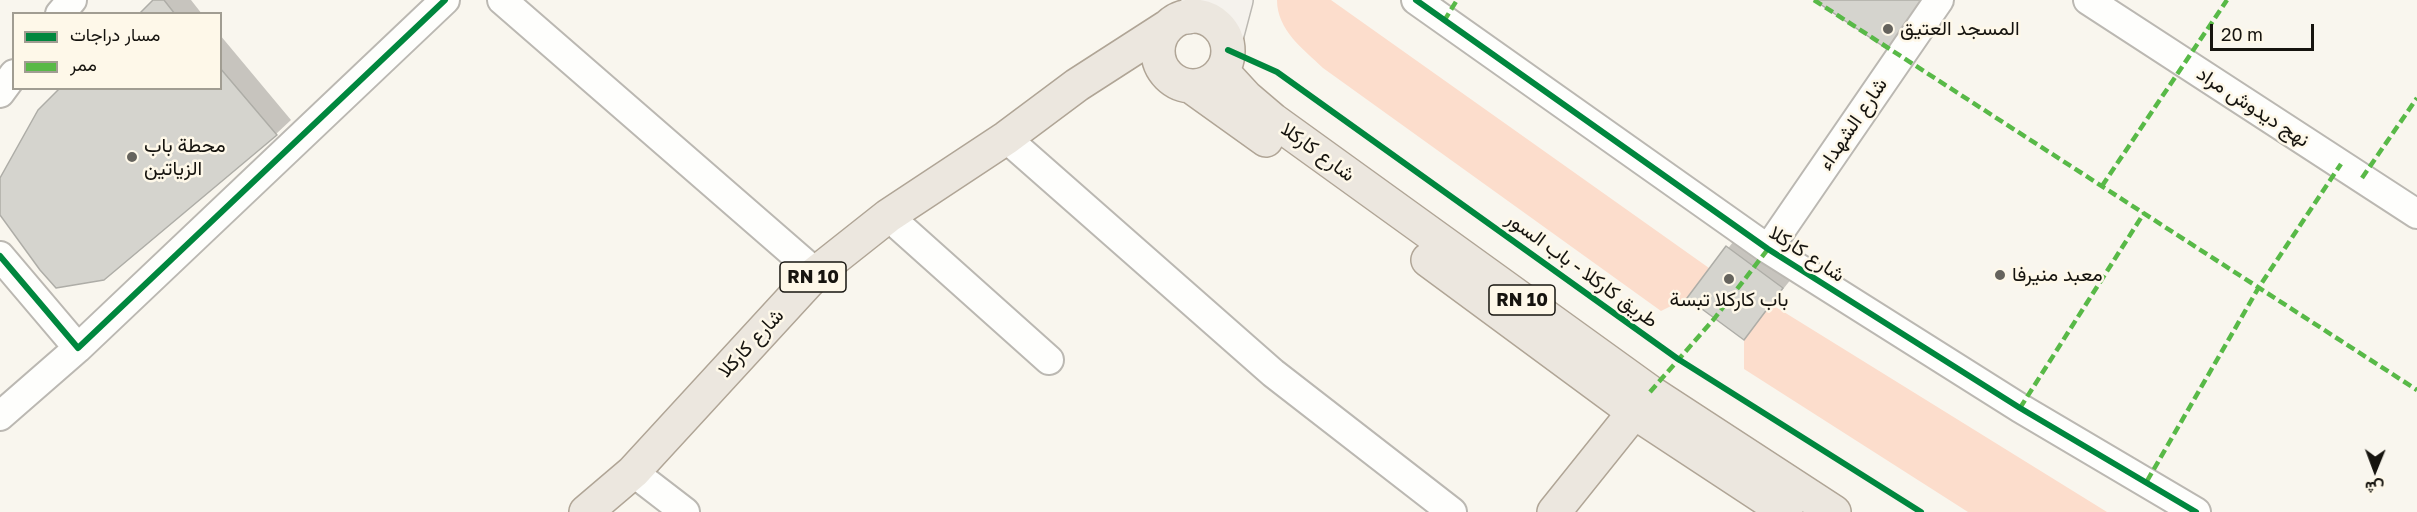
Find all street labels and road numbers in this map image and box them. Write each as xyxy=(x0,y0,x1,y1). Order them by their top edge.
street label: نهج ديدوش مراد xyxy=(2192,62,2314,152)
street label: شارع الشهداء xyxy=(1813,73,1893,175)
street label: شارع كاركلا xyxy=(1276,117,1360,187)
street label: طريق كاركلا - باب السور xyxy=(1501,207,1663,333)
street label: شارع كاركلا xyxy=(1765,221,1849,287)
road number: RN 10 xyxy=(780,262,846,292)
road number: RN 10 xyxy=(1489,285,1555,315)
street label: شارع كاركلا xyxy=(713,304,789,382)

